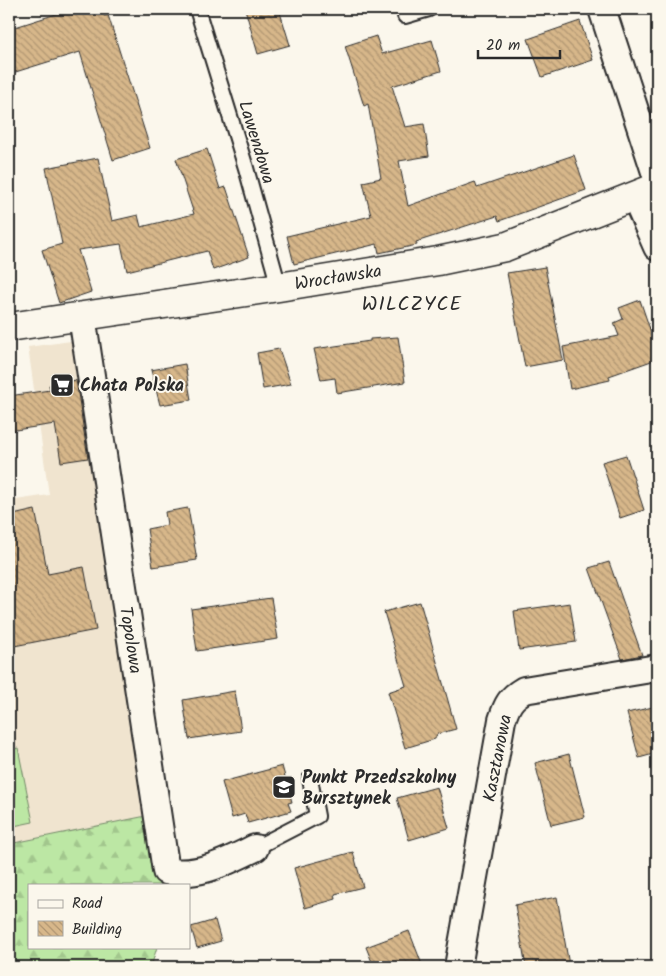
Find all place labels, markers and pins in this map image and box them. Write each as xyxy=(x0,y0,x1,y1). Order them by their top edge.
supermarket icon: Chata Polska xyxy=(49,372,75,398)
place label: Chata Polska xyxy=(80,372,184,401)
place label: Punkt Przedszkolny Bursztynek xyxy=(302,764,457,814)
school or university icon: Punkt Przedszkolny Bursztynek xyxy=(271,774,297,800)

